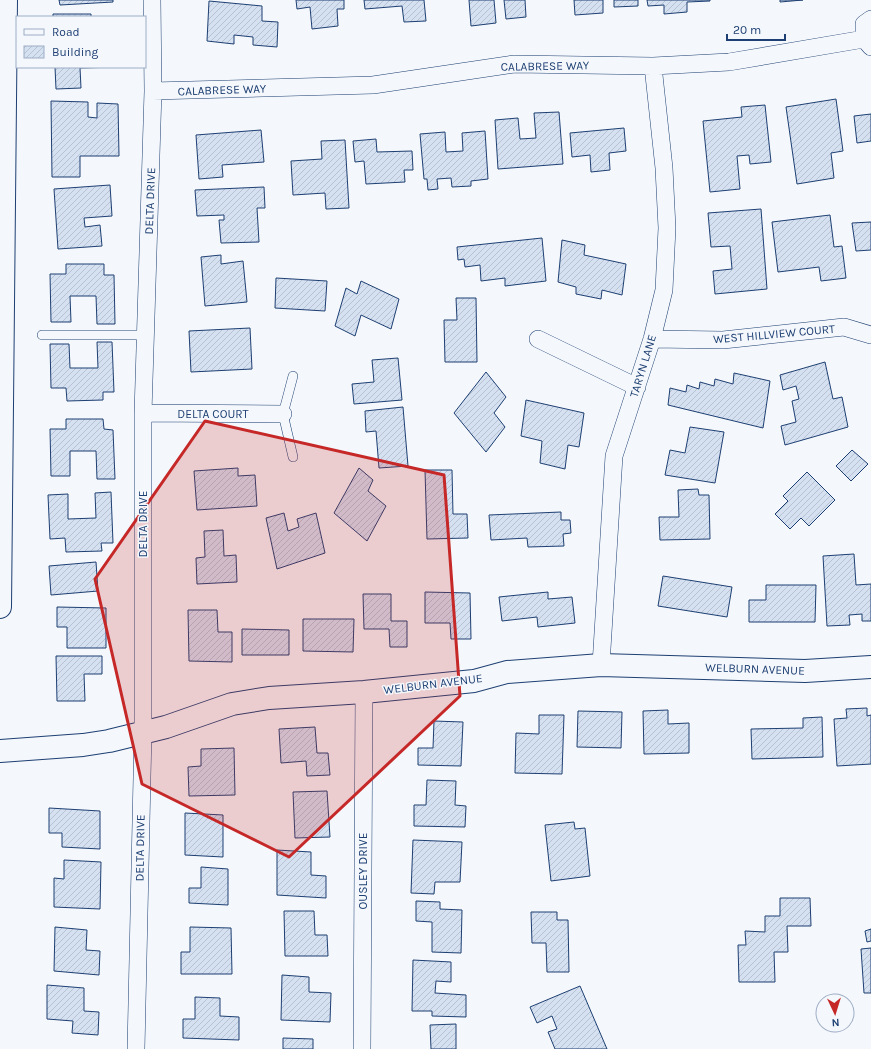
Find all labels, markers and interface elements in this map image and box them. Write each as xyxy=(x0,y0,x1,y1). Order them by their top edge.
legend xyxy=(16,16,146,68)
scale bar xyxy=(727,16,785,42)
text: 20 m xyxy=(733,23,761,37)
text: Road xyxy=(52,25,80,39)
text: Building xyxy=(52,45,99,59)
street label: CALABRESE WAY xyxy=(501,58,590,74)
street label: CALABRESE WAY xyxy=(177,81,267,99)
street label: DELTA DRIVE xyxy=(142,167,158,235)
street label: WEST HILLVIEW COURT xyxy=(712,322,836,346)
street label: TARYN LANE xyxy=(627,333,659,399)
street label: DELTA COURT xyxy=(177,407,249,421)
street label: DELTA DRIVE xyxy=(136,490,150,558)
street label: WELBURN AVENUE xyxy=(705,660,805,678)
street label: WELBURN AVENUE xyxy=(383,671,483,697)
street label: DELTA DRIVE xyxy=(132,814,148,882)
street label: OUSLEY DRIVE xyxy=(356,833,370,909)
north arrow xyxy=(815,993,855,1033)
text: N xyxy=(831,1016,840,1029)

